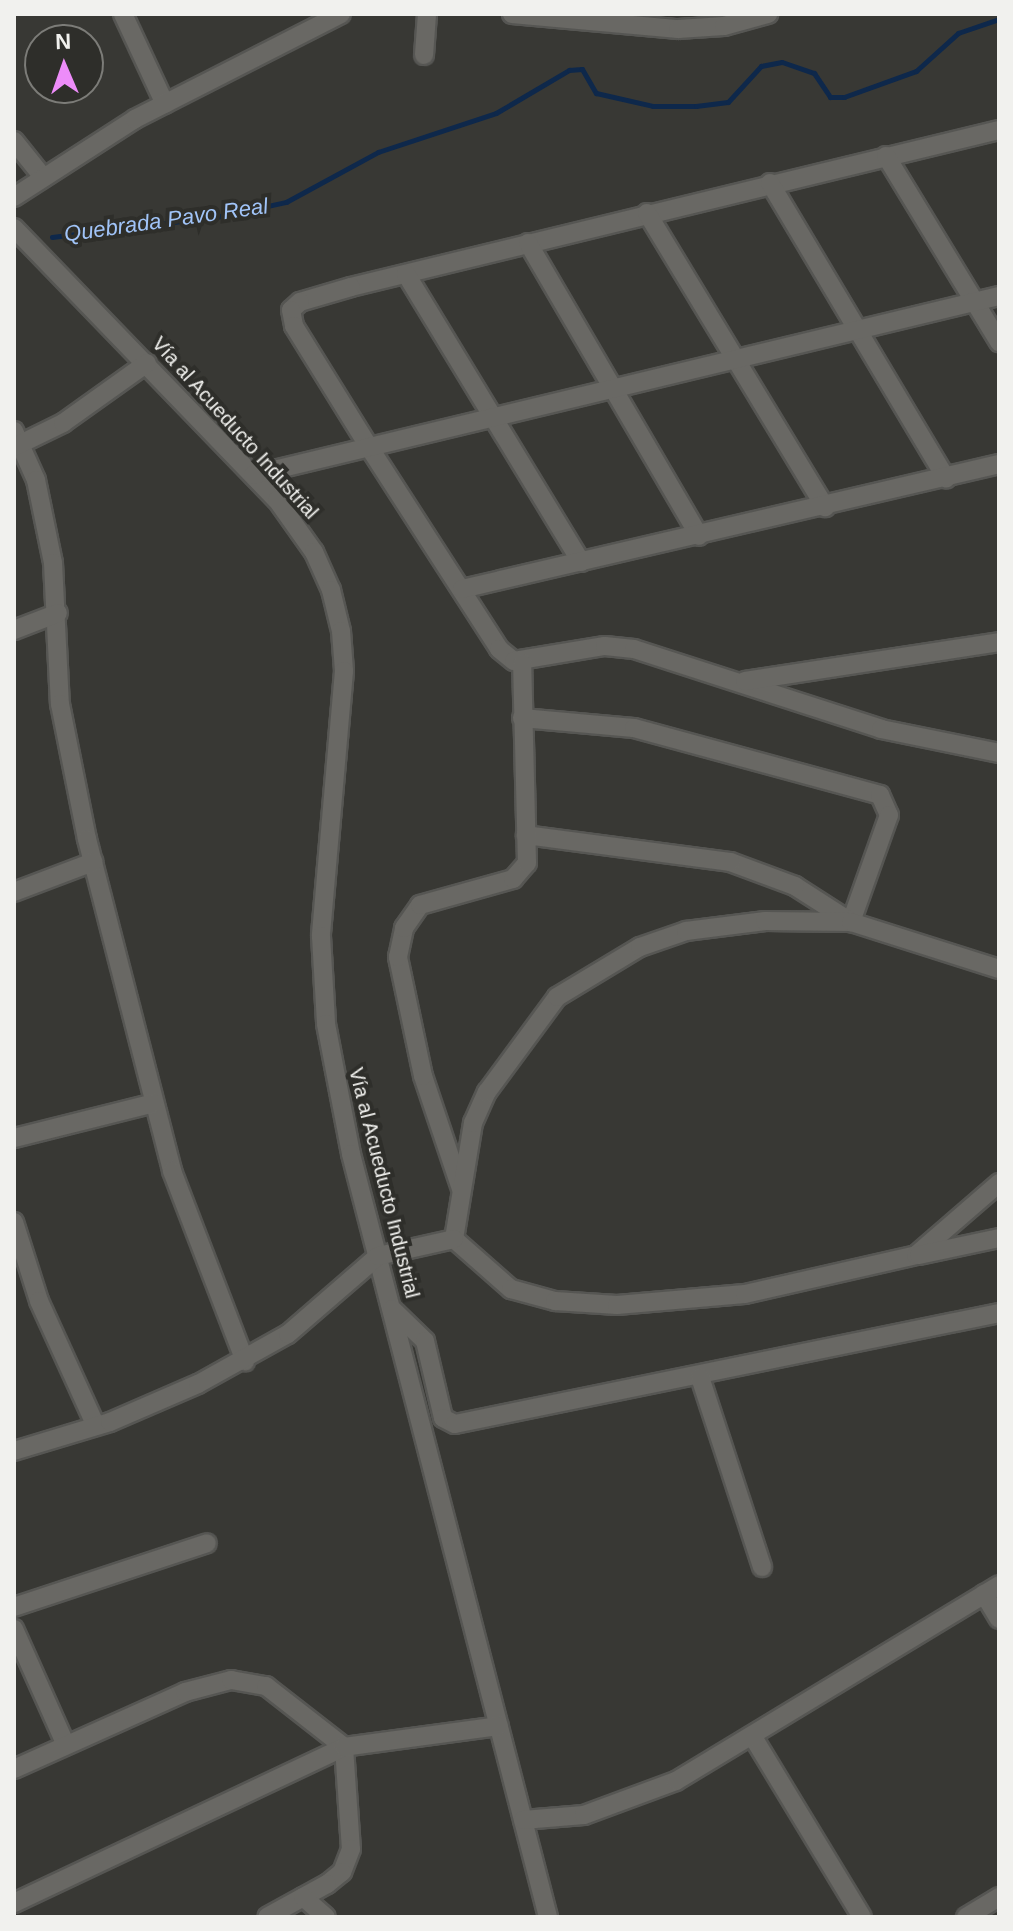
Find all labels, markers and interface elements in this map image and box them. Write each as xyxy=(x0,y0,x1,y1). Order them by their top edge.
north arrow xyxy=(24,24,104,104)
text: N xyxy=(55,29,72,54)
water label: Quebrada Pavo Real xyxy=(62,193,270,247)
street label: Vía al Acueducto Industrial xyxy=(146,332,324,524)
street label: Vía al Acueducto Industrial xyxy=(344,1065,424,1301)

